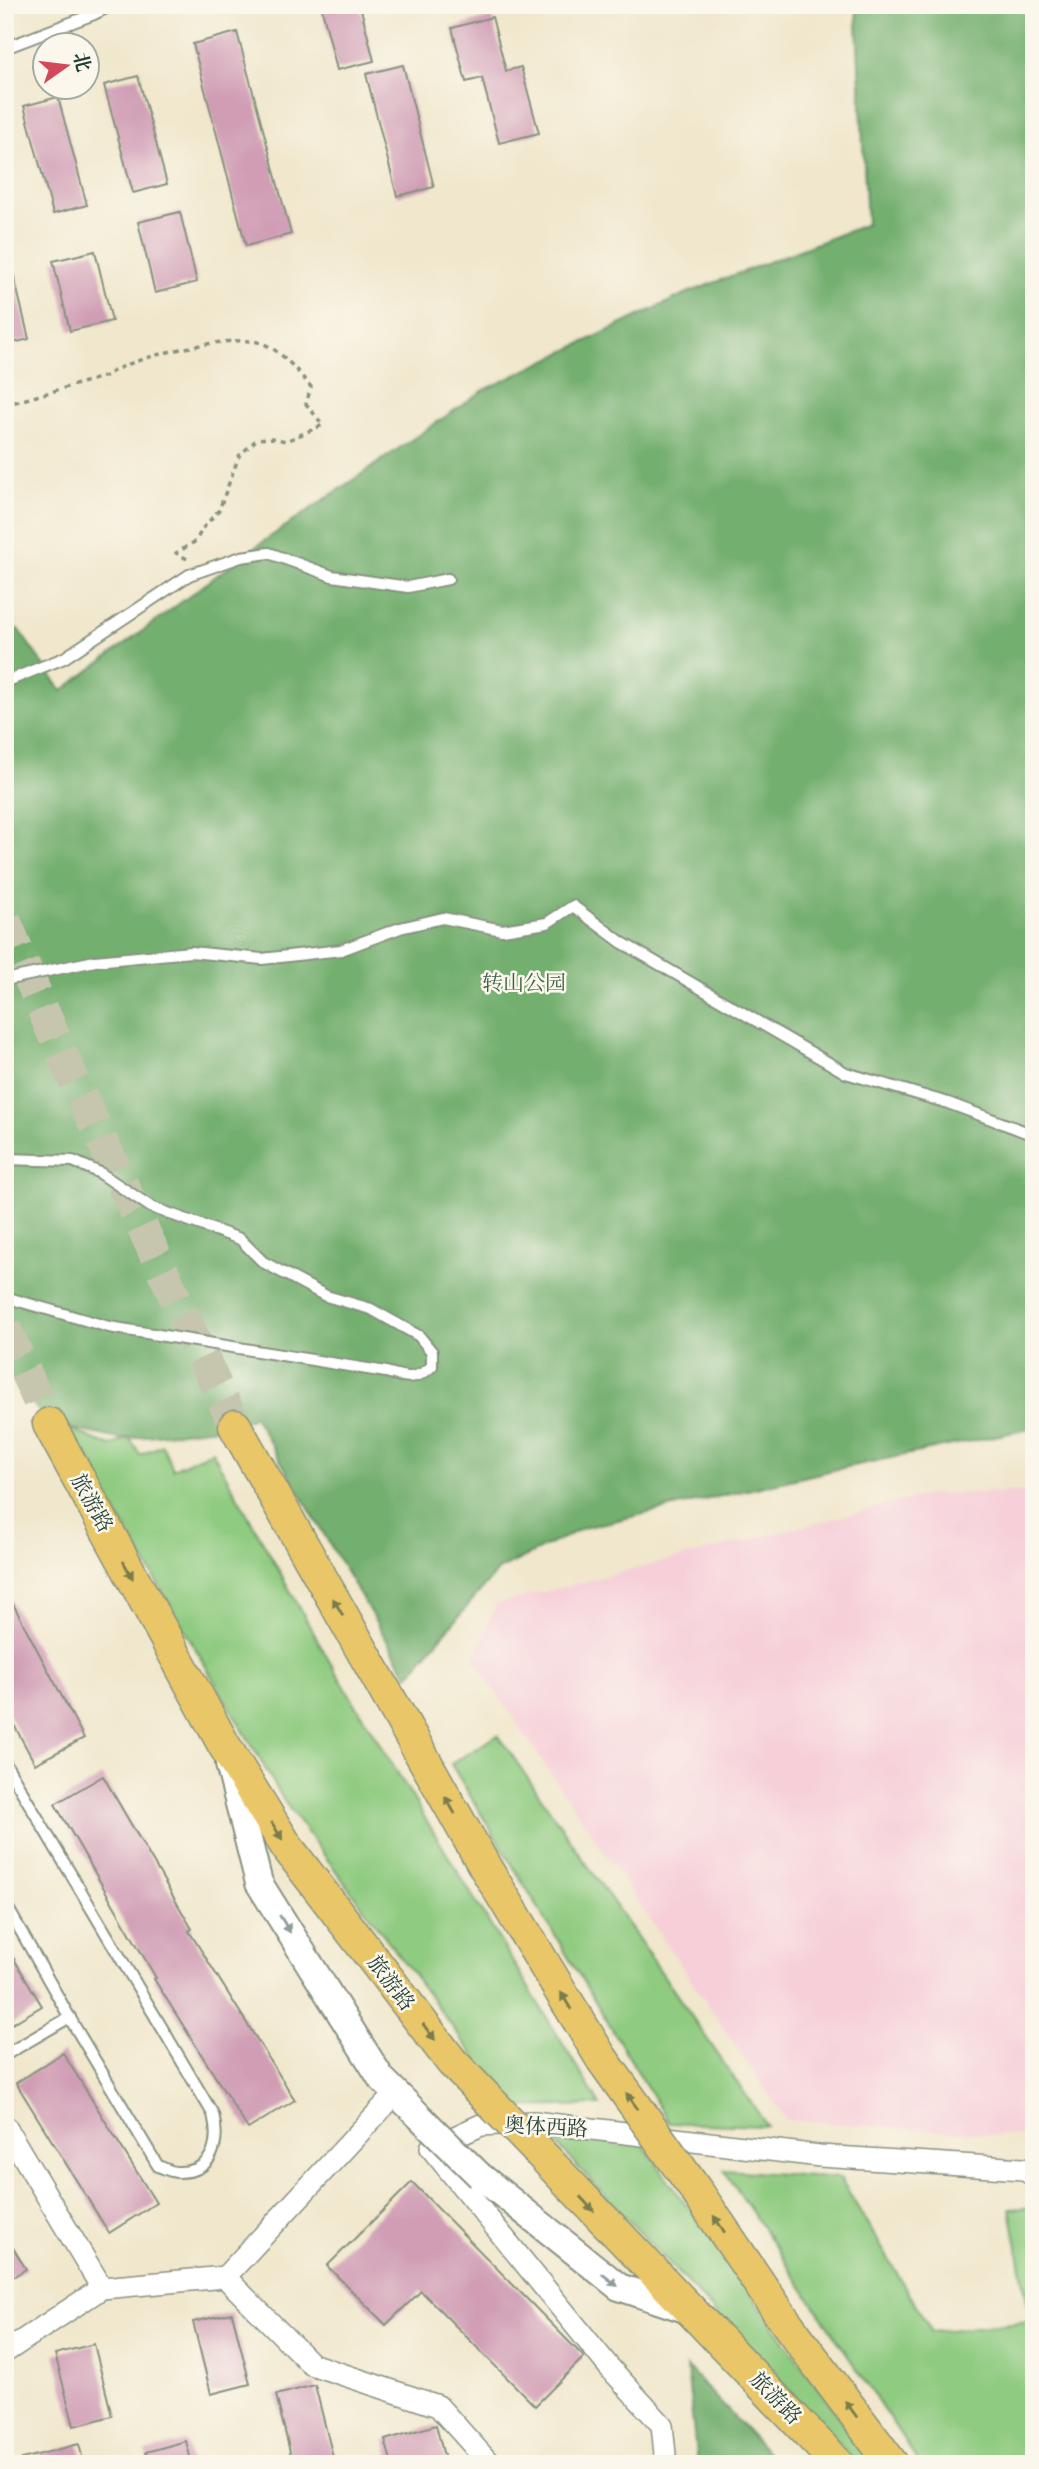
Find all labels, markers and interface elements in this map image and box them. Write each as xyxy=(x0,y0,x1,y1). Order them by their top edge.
north arrow xyxy=(32,32,102,102)
text: 北 xyxy=(67,50,96,74)
park label: 转山公园 xyxy=(482,969,566,998)
street label: 旅游路 xyxy=(64,1469,120,1538)
one-way arrow xyxy=(122,1560,134,1580)
one-way arrow xyxy=(332,1598,344,1617)
one-way arrow xyxy=(444,1796,456,1815)
one-way arrow xyxy=(271,1822,284,1841)
one-way arrow xyxy=(278,1914,291,1933)
street label: 旅游路 xyxy=(360,1949,421,2017)
one-way arrow xyxy=(560,1991,573,2010)
one-way arrow xyxy=(422,2023,436,2042)
one-way arrow xyxy=(625,2092,639,2110)
street label: 奥体西路 xyxy=(503,2111,589,2144)
one-way arrow xyxy=(578,2195,594,2212)
one-way arrow xyxy=(712,2215,726,2233)
one-way arrow xyxy=(600,2272,618,2287)
street label: 旅游路 xyxy=(743,2366,808,2431)
one-way arrow xyxy=(844,2400,859,2418)

